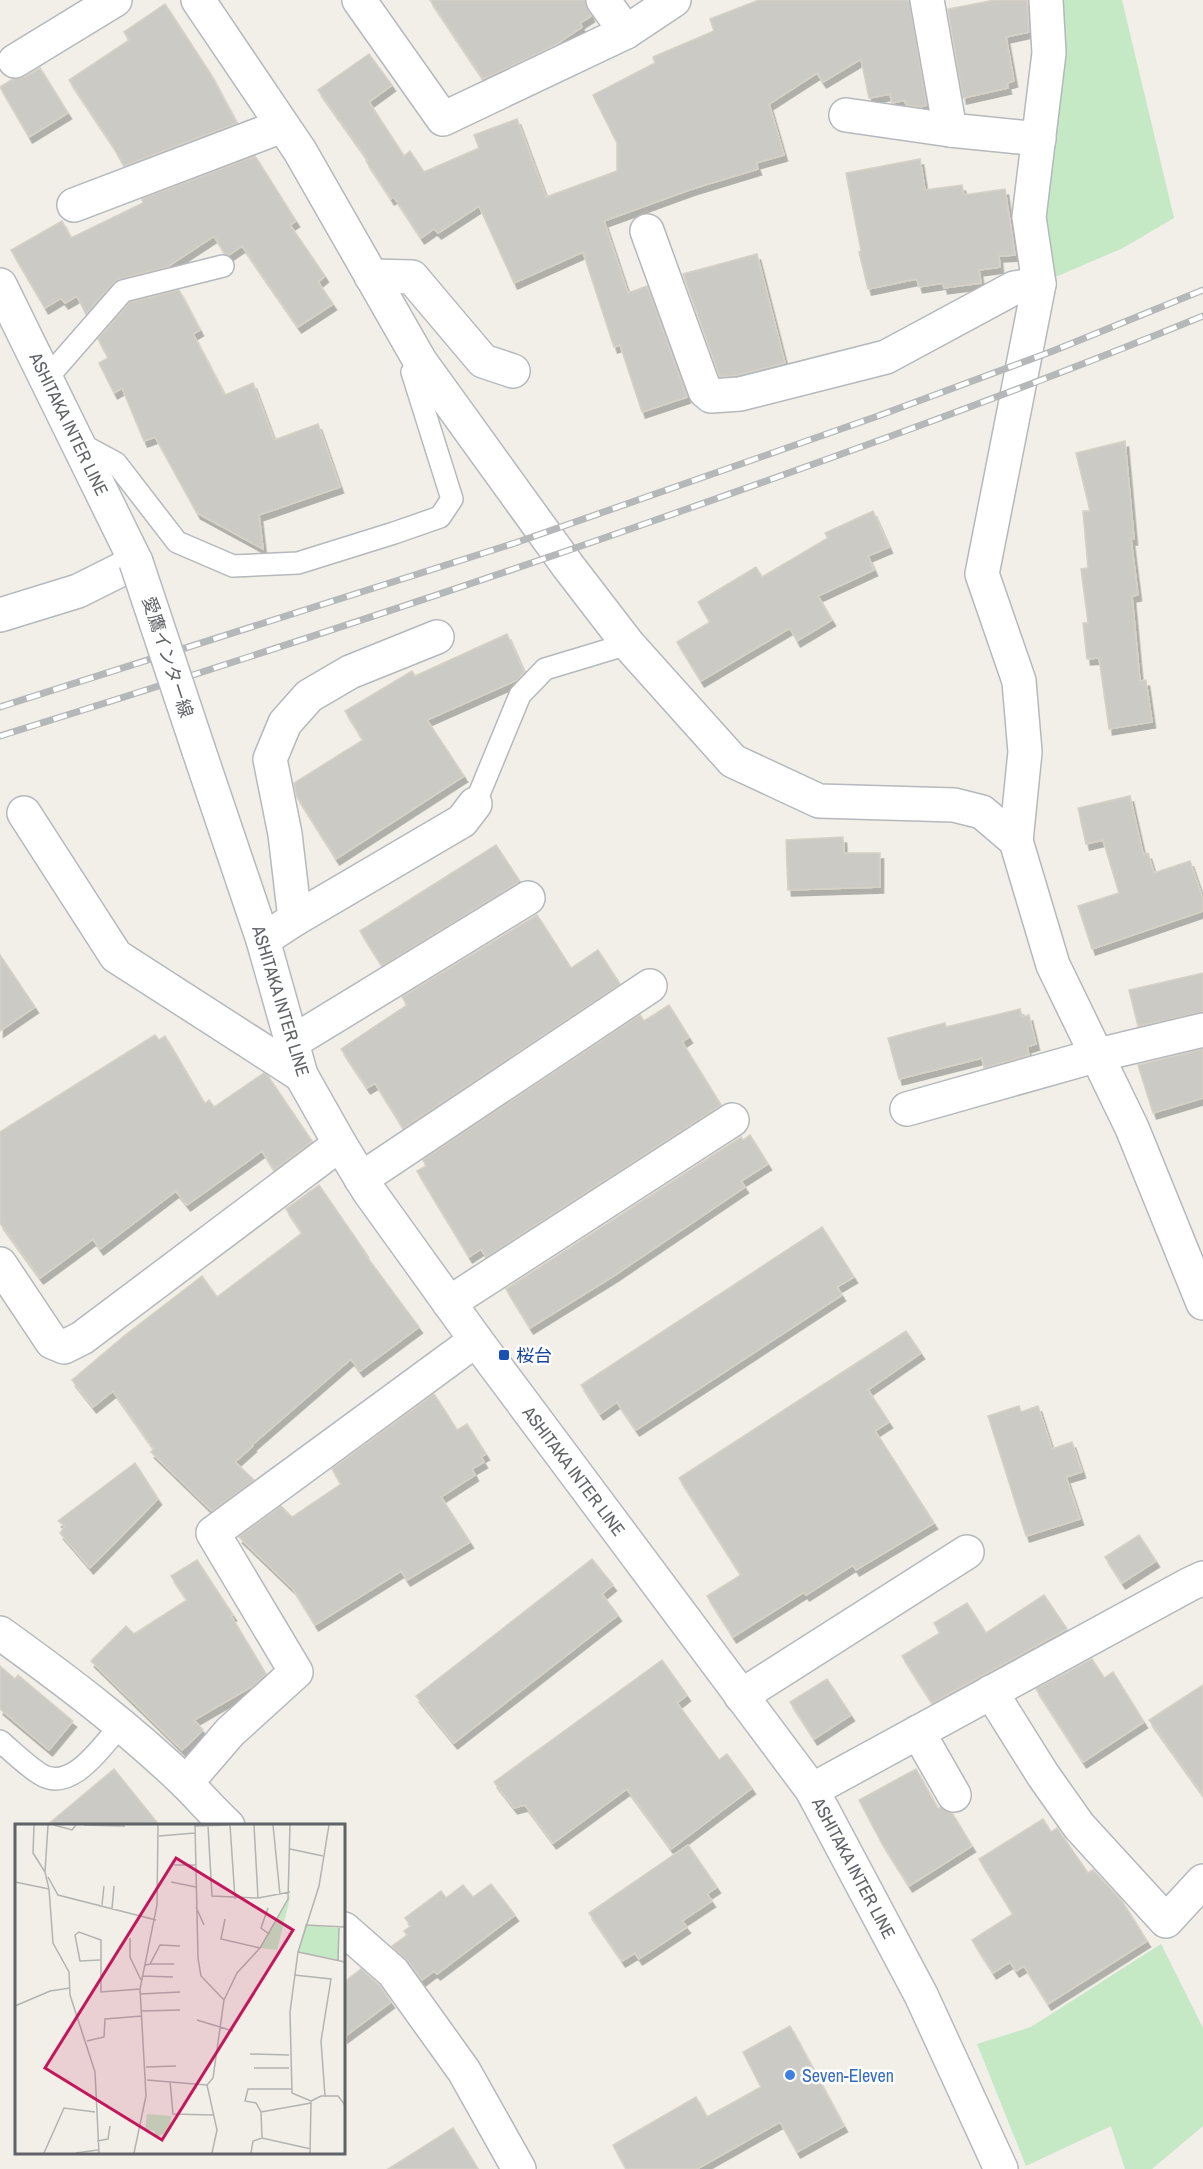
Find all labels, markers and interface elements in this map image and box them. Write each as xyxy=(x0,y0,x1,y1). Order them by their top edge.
street label: ASHITAKA INTER LINE xyxy=(23,347,115,500)
street label: 愛鷹インター線 xyxy=(137,593,199,721)
street label: ASHITAKA INTER LINE xyxy=(246,922,316,1079)
place label: 桜台 xyxy=(516,1343,552,1368)
marker: 桜台 xyxy=(497,1348,511,1362)
street label: ASHITAKA INTER LINE xyxy=(516,1400,631,1541)
street label: ASHITAKA INTER LINE xyxy=(806,1792,902,1943)
inset map xyxy=(15,1824,345,2154)
place label: Seven-Eleven xyxy=(802,2063,894,2088)
marker: Seven-Eleven xyxy=(783,2068,797,2082)

